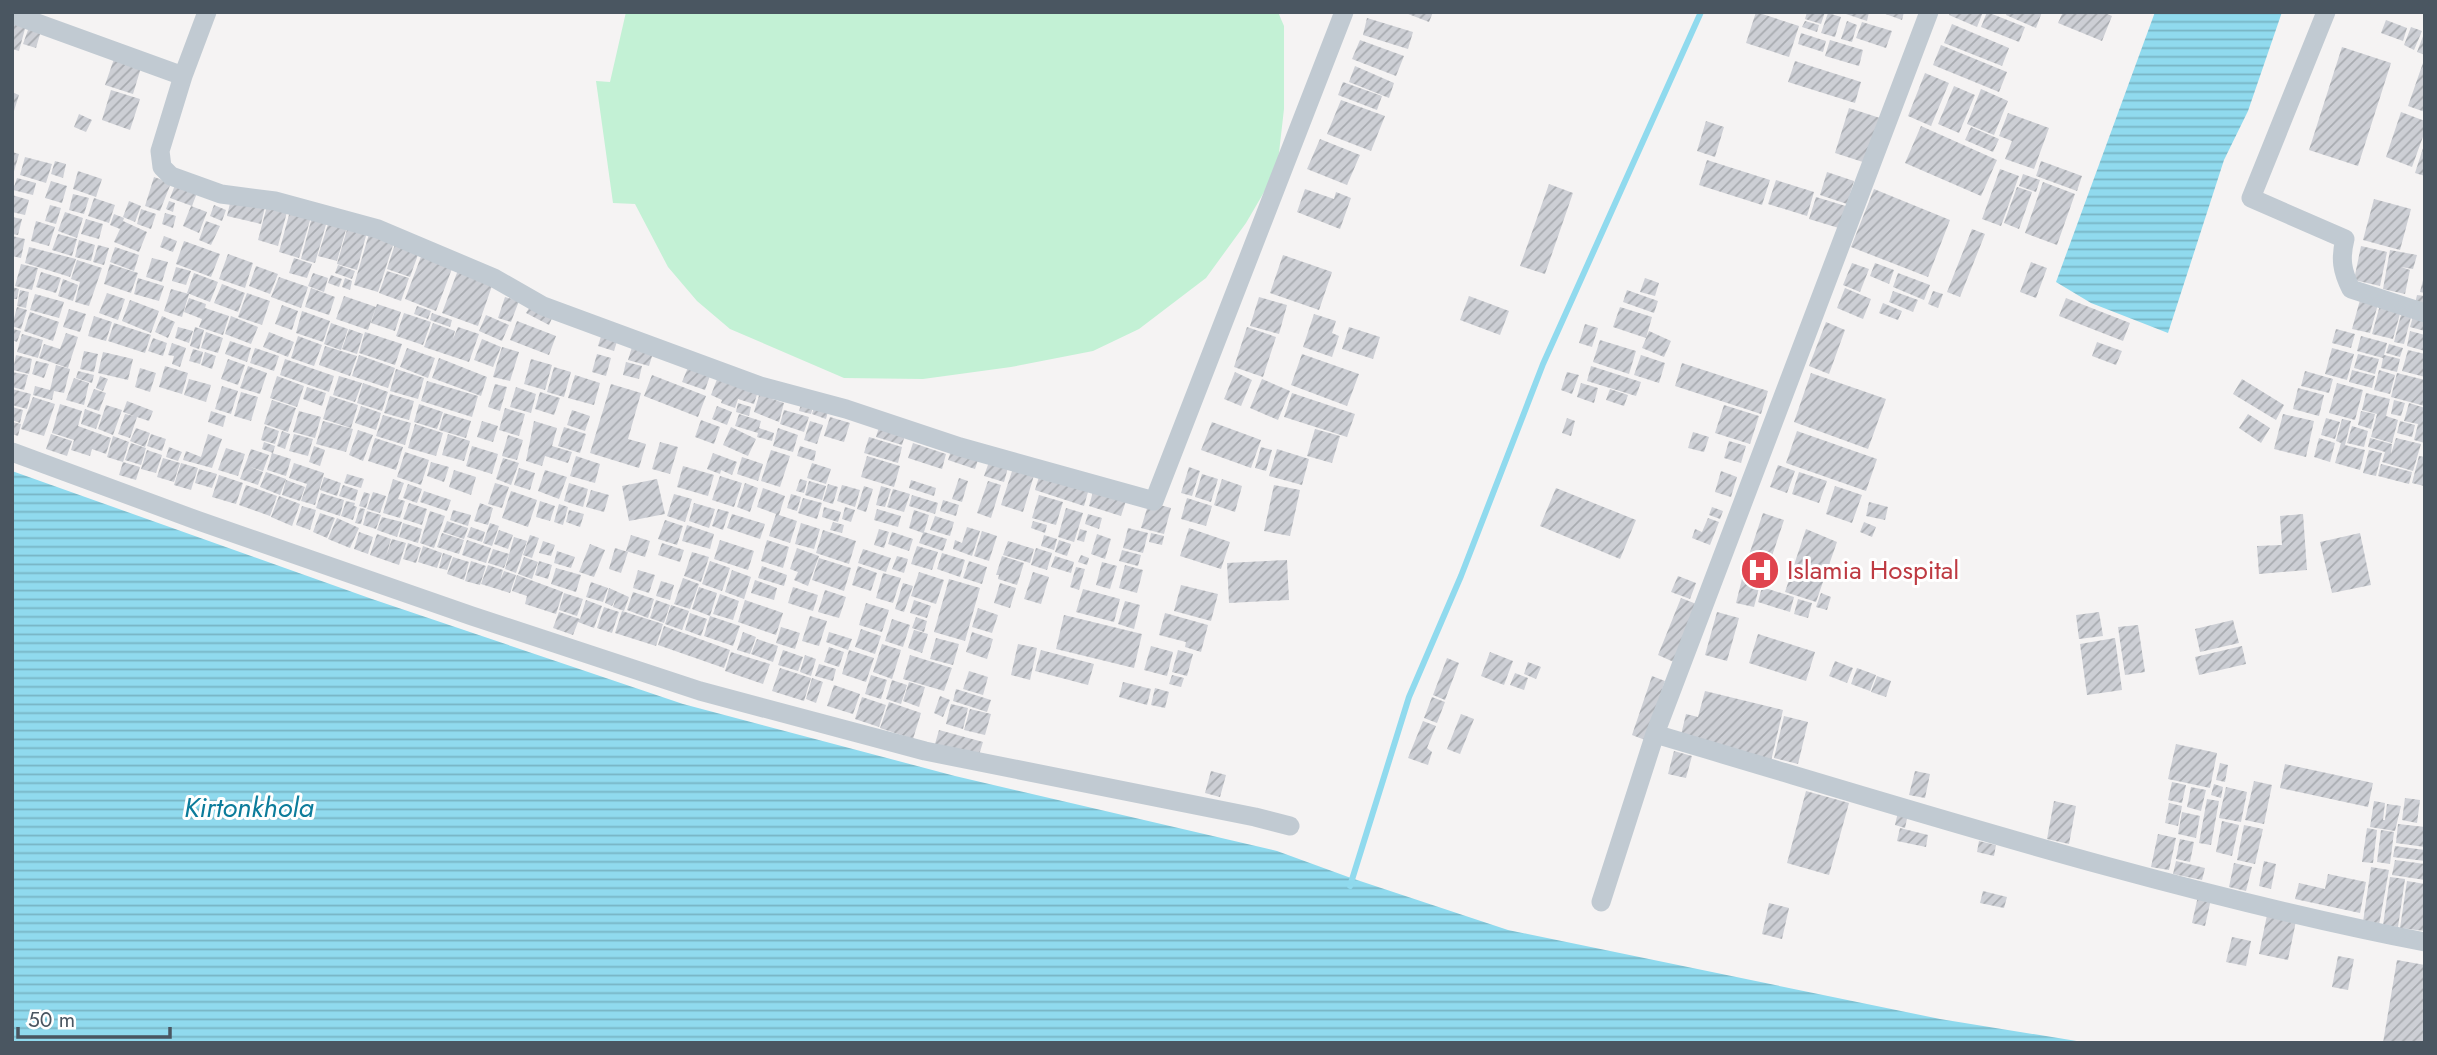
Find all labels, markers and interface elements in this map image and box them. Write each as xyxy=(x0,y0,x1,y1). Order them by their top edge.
hospital icon: Islamia Hospital xyxy=(1739,549,1781,591)
place label: Islamia Hospital xyxy=(1787,551,1959,589)
water label: Kirtonkhola xyxy=(184,787,315,828)
scale bar xyxy=(18,996,170,1040)
text: 50 m xyxy=(28,1005,75,1035)

